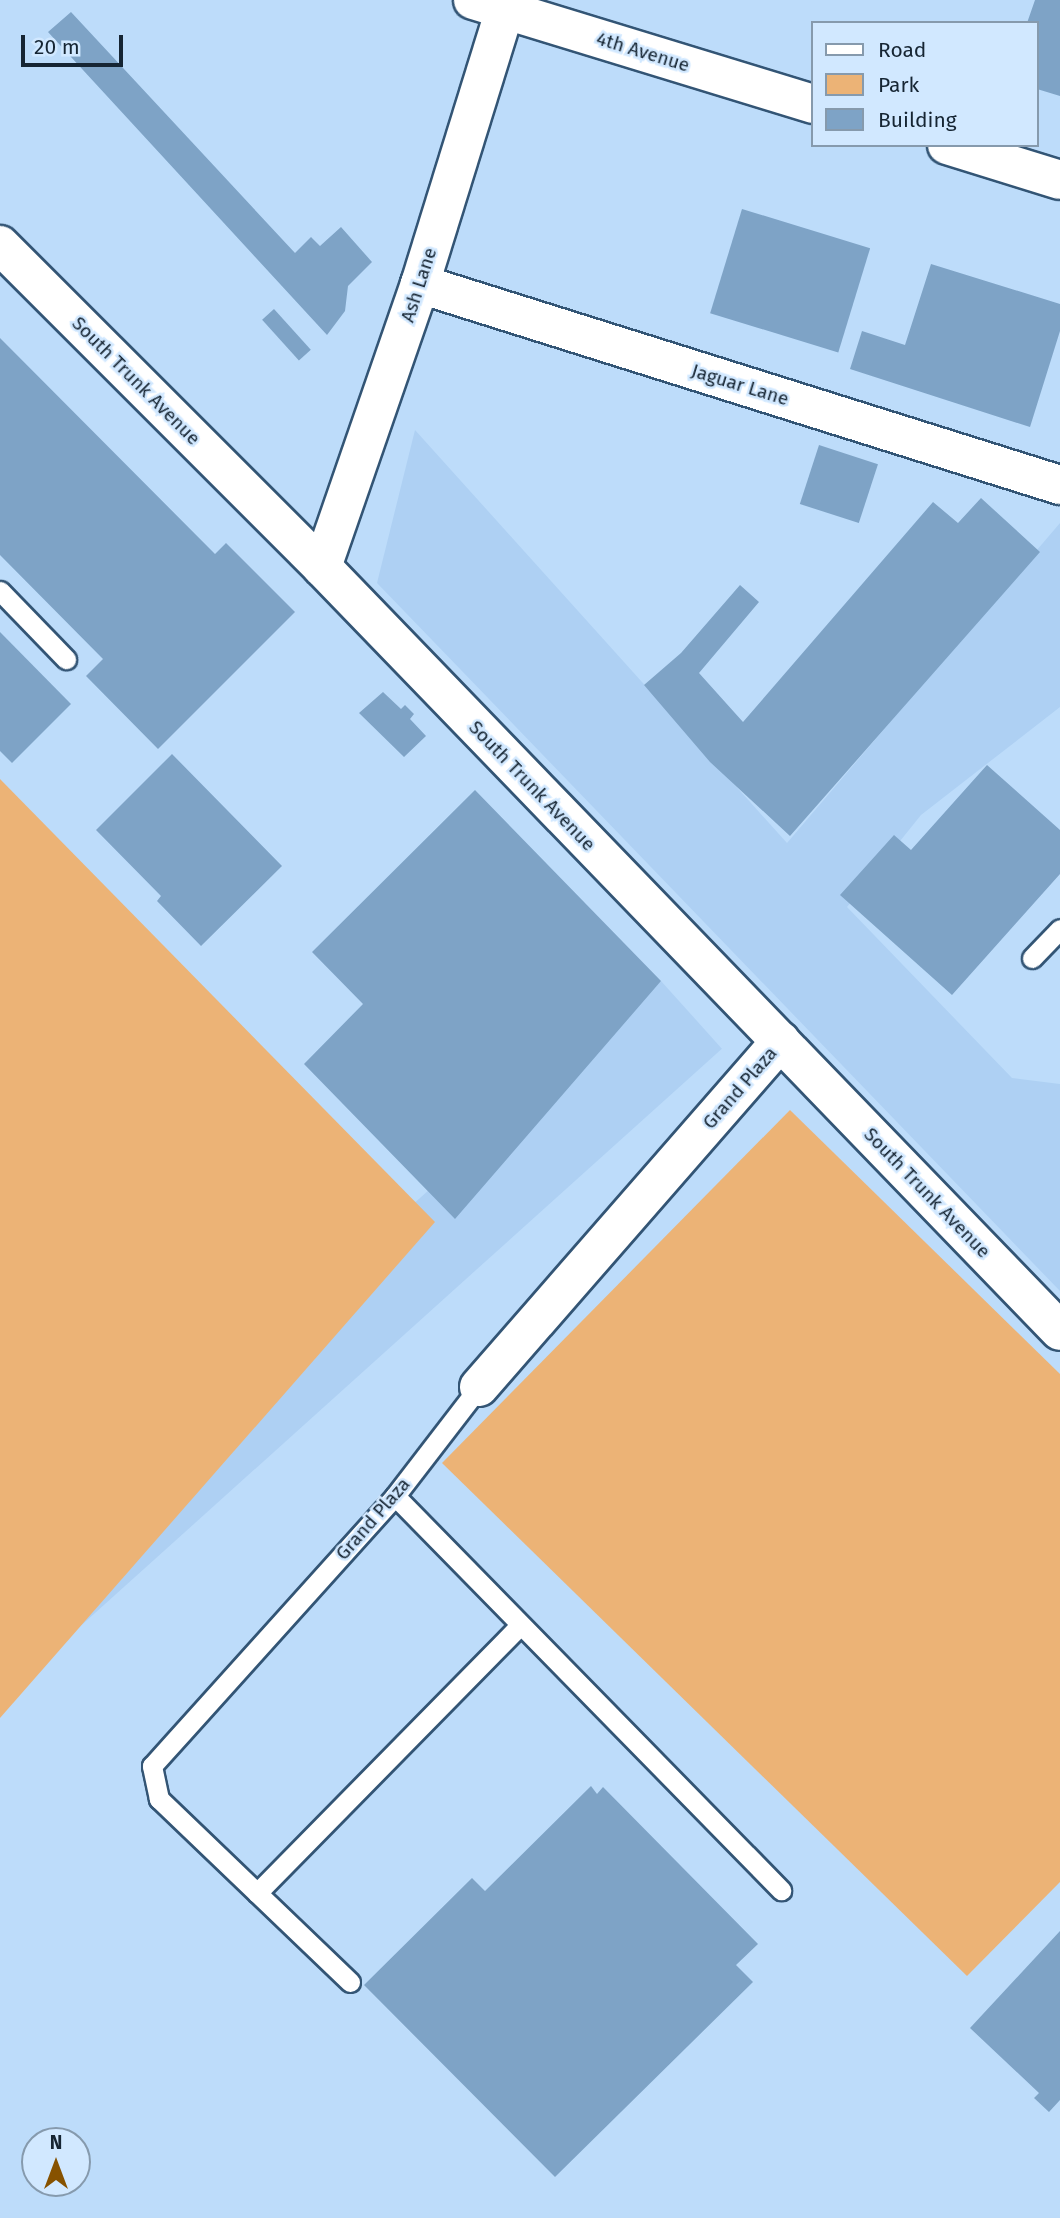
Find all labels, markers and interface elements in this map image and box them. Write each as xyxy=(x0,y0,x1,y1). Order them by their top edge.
scale bar xyxy=(24,21,126,65)
legend xyxy=(811,21,1039,147)
street label: 4th Avenue xyxy=(594,27,692,77)
text: 20 m xyxy=(34,34,80,60)
text: Road xyxy=(878,37,926,63)
text: Park xyxy=(878,72,919,98)
text: Building xyxy=(878,107,957,133)
street label: Ash Lane xyxy=(396,245,442,325)
street label: South Trunk Avenue xyxy=(67,312,205,450)
street label: Jaguar Lane xyxy=(689,359,791,411)
street label: South Trunk Avenue xyxy=(464,716,600,856)
street label: Grand Plaza xyxy=(698,1042,782,1134)
street label: South Trunk Avenue xyxy=(859,1123,995,1263)
street label: Grand Plaza xyxy=(331,1473,415,1565)
north arrow xyxy=(21,2127,91,2197)
text: N xyxy=(50,2131,62,2154)

